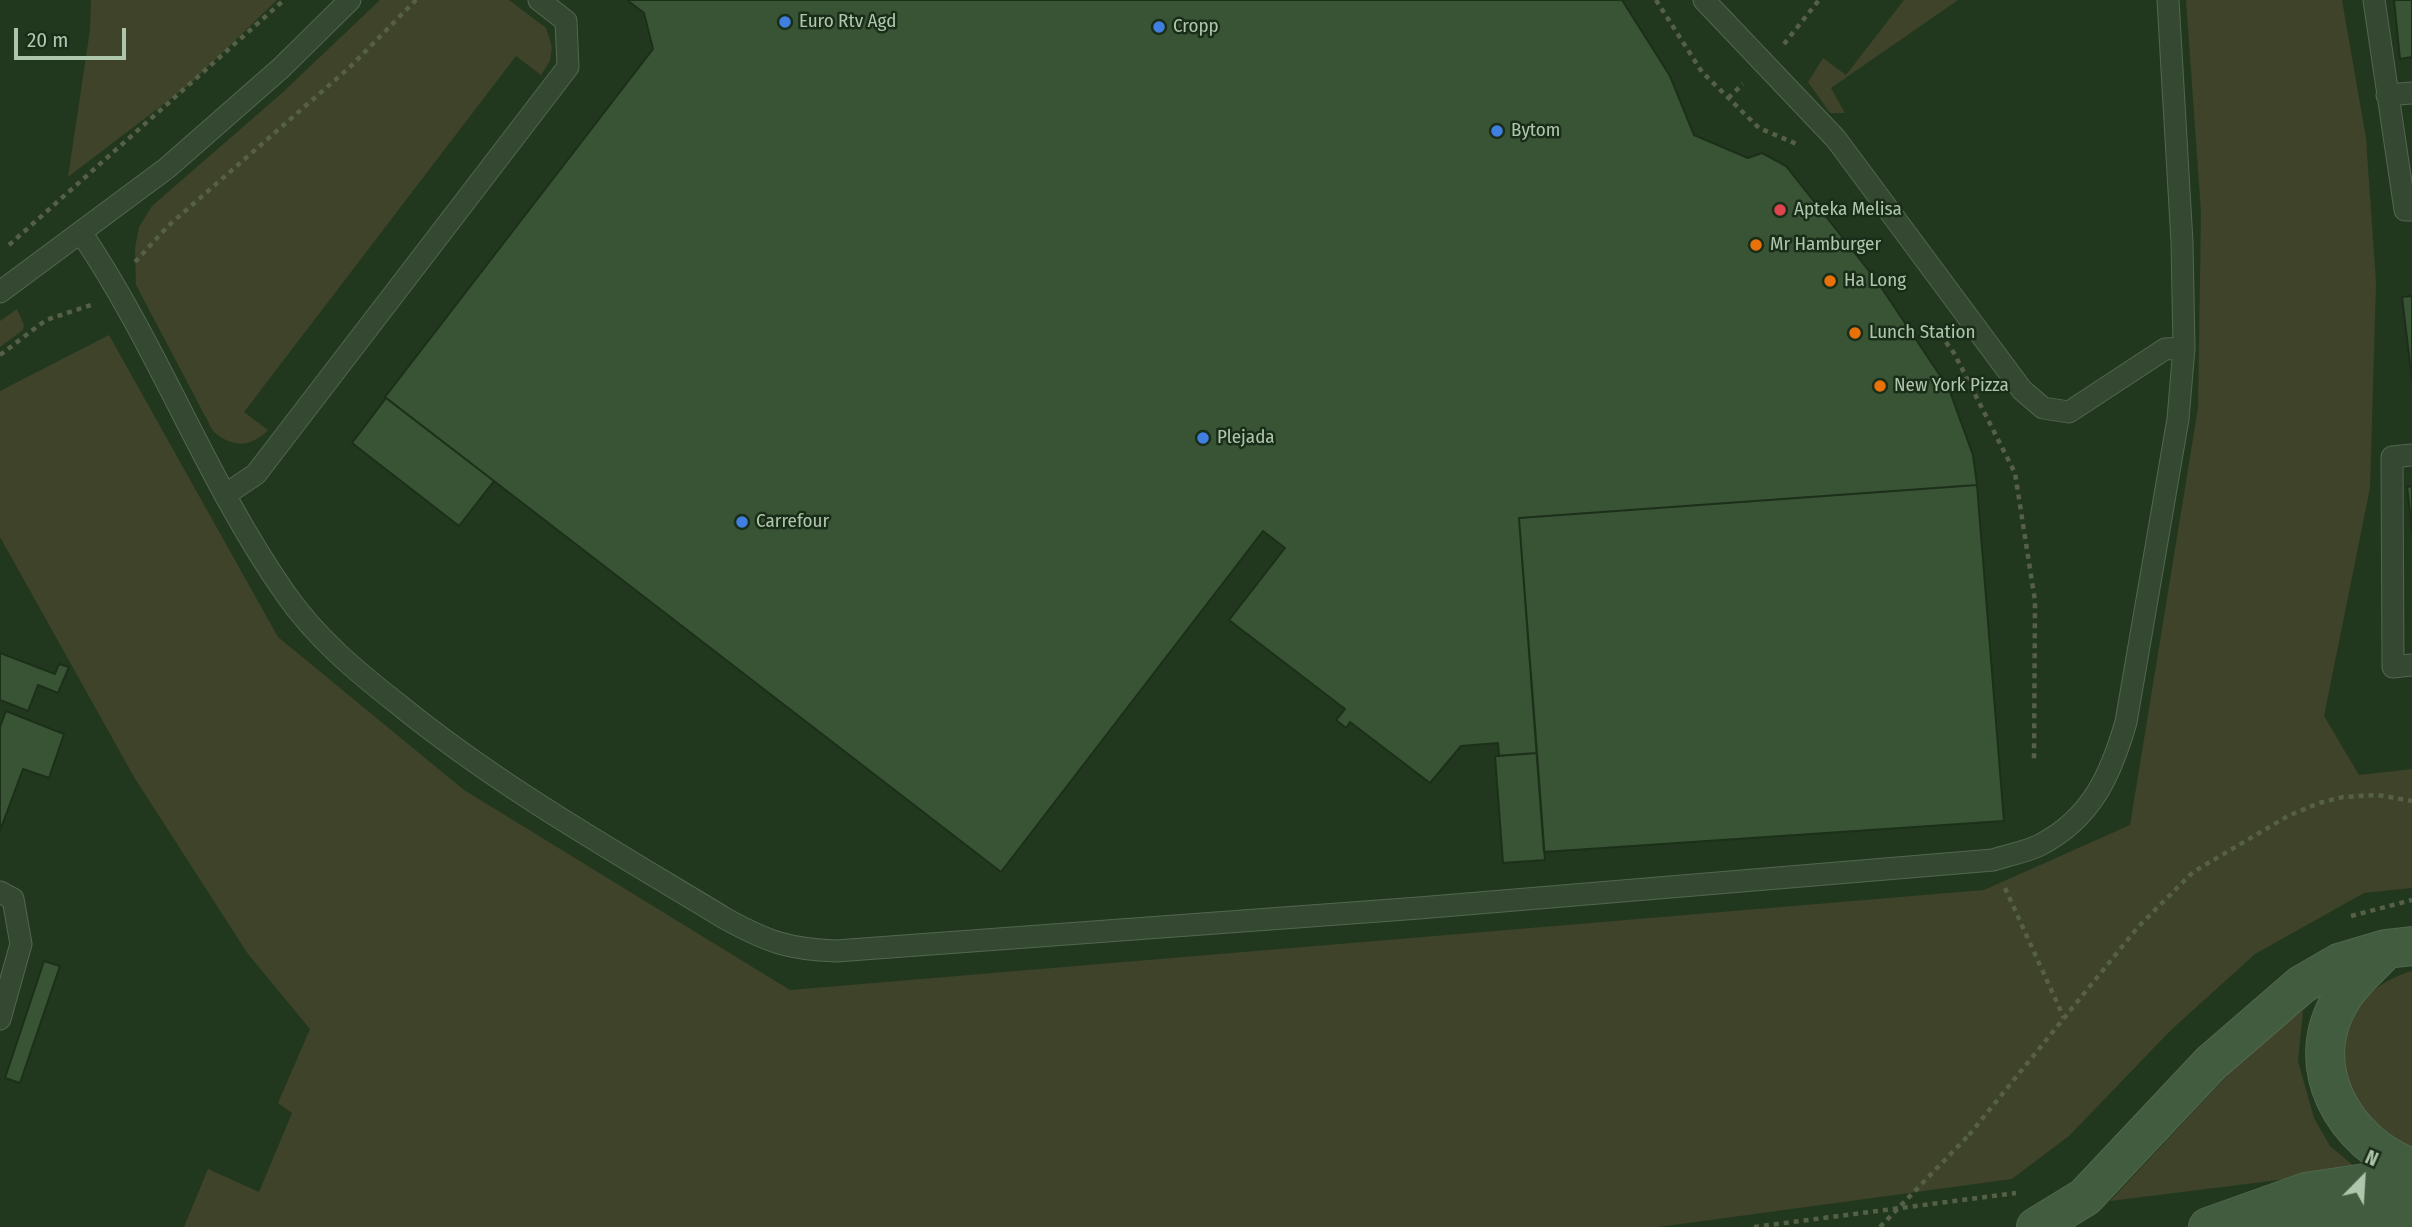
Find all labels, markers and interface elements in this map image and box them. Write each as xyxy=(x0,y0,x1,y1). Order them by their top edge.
place label: Euro Rtv Agd xyxy=(799,11,896,33)
scale bar xyxy=(18,14,130,58)
marker: Euro Rtv Agd xyxy=(777,14,793,30)
place label: Cropp xyxy=(1173,16,1219,38)
marker: Cropp xyxy=(1151,19,1167,35)
text: 20 m xyxy=(27,27,68,53)
place label: Bytom xyxy=(1511,120,1560,142)
marker: Bytom xyxy=(1489,123,1505,139)
place label: Apteka Melisa xyxy=(1794,199,1902,221)
marker: Apteka Melisa xyxy=(1772,202,1788,218)
place label: Mr Hamburger xyxy=(1770,234,1881,256)
marker: Mr Hamburger xyxy=(1748,237,1764,253)
place label: Ha Long xyxy=(1844,270,1906,292)
marker: Ha Long xyxy=(1822,273,1838,289)
place label: Lunch Station xyxy=(1869,322,1976,344)
marker: Lunch Station xyxy=(1847,325,1863,341)
place label: New York Pizza xyxy=(1894,375,2009,397)
marker: New York Pizza xyxy=(1872,378,1888,394)
place label: Plejada xyxy=(1217,427,1275,449)
marker: Plejada xyxy=(1195,430,1211,446)
place label: Carrefour xyxy=(756,511,829,533)
marker: Carrefour xyxy=(734,514,750,530)
north arrow xyxy=(2328,1143,2398,1213)
text: N xyxy=(2362,1146,2382,1171)

